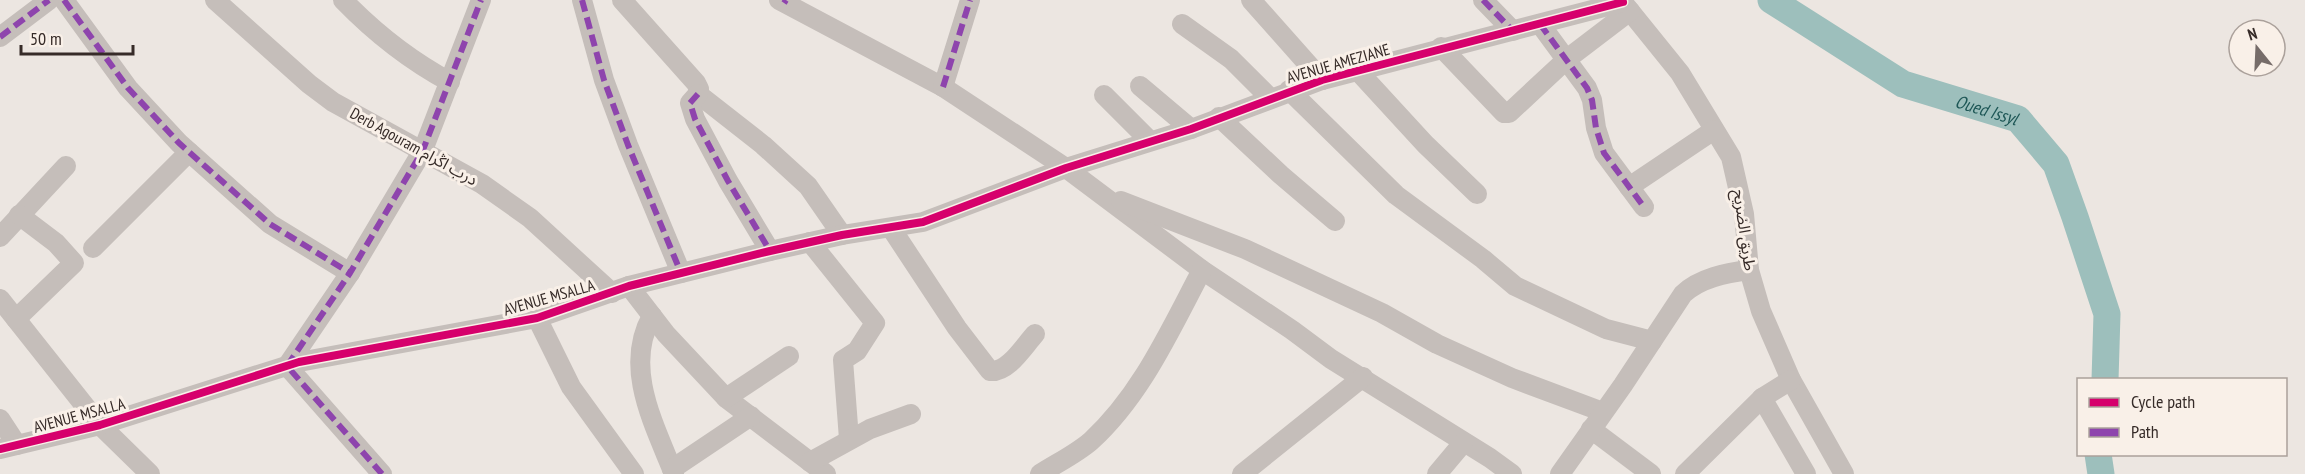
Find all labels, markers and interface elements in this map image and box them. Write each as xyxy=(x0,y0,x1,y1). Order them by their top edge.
scale bar xyxy=(21,18,134,56)
north arrow xyxy=(2227,18,2287,78)
text: N xyxy=(2245,23,2260,45)
text: 50 m xyxy=(30,27,62,50)
street label: AVENUE AMEZIANE xyxy=(1284,39,1392,87)
water label: Oued Issyl xyxy=(1953,89,2022,130)
street label: Derb Agouram درب اڭرام xyxy=(345,103,481,192)
street label: طريق الضريح xyxy=(1726,188,1761,273)
street label: AVENUE MSALLA xyxy=(501,274,597,320)
legend xyxy=(2077,378,2287,456)
text: Cycle path xyxy=(2131,390,2195,413)
street label: AVENUE MSALLA xyxy=(31,393,127,437)
text: Path xyxy=(2131,420,2159,443)

